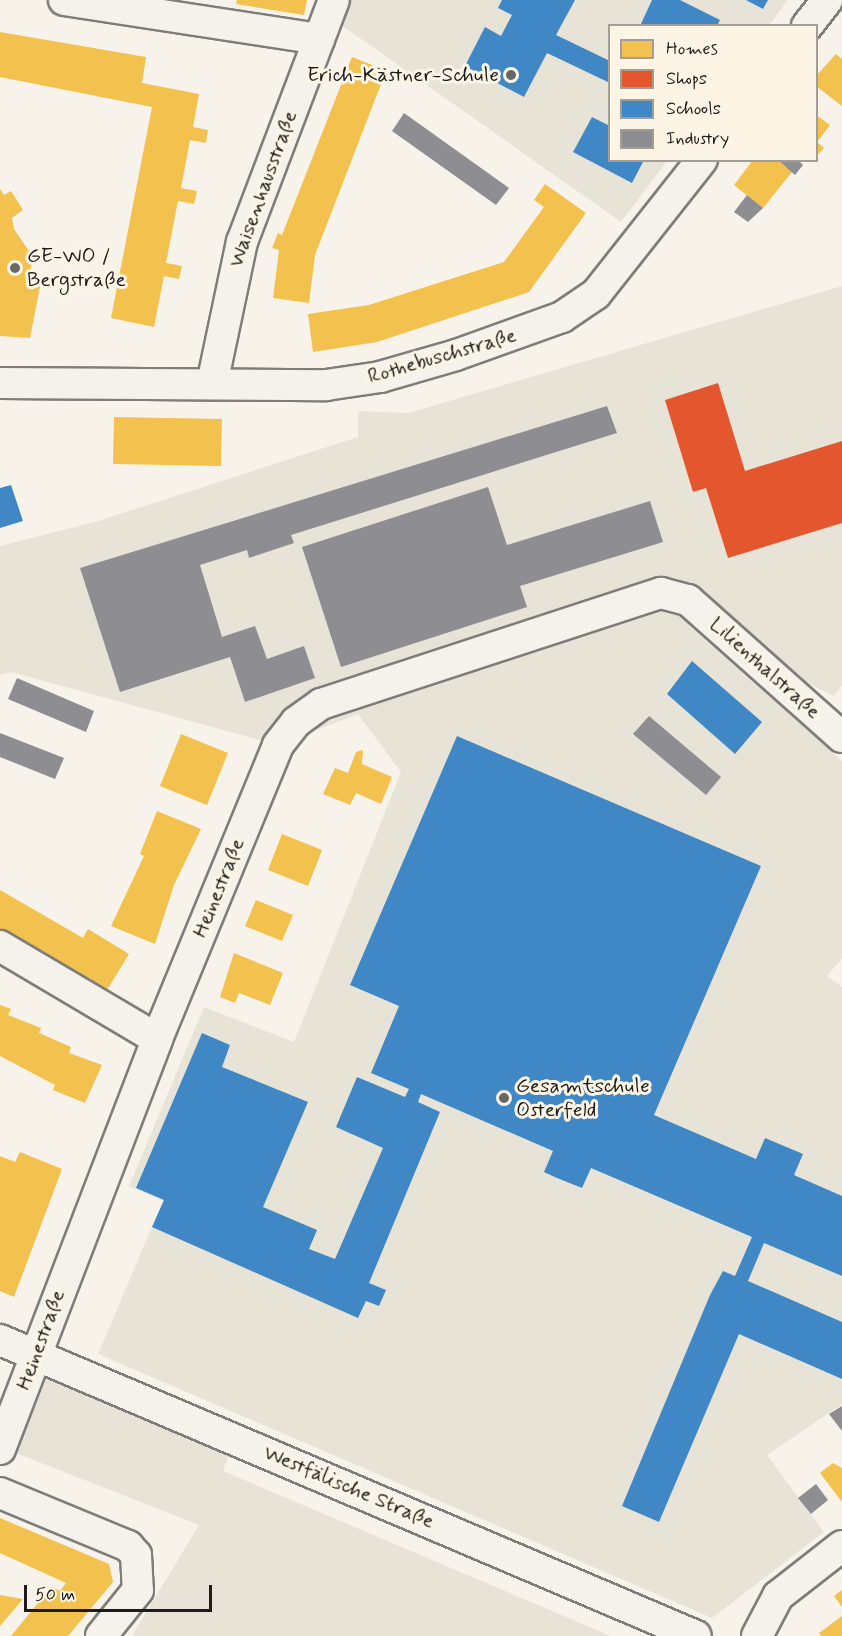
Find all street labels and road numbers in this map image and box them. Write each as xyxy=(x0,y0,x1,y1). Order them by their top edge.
street label: Waisenhausstraße xyxy=(223,107,303,271)
street label: Rothebuschstraße xyxy=(365,323,519,389)
street label: Lilienthalstraße xyxy=(704,612,826,724)
street label: Heinestraße xyxy=(188,835,250,941)
street label: Heinestraße xyxy=(11,1286,71,1394)
street label: Westfälische Straße xyxy=(260,1440,438,1534)

